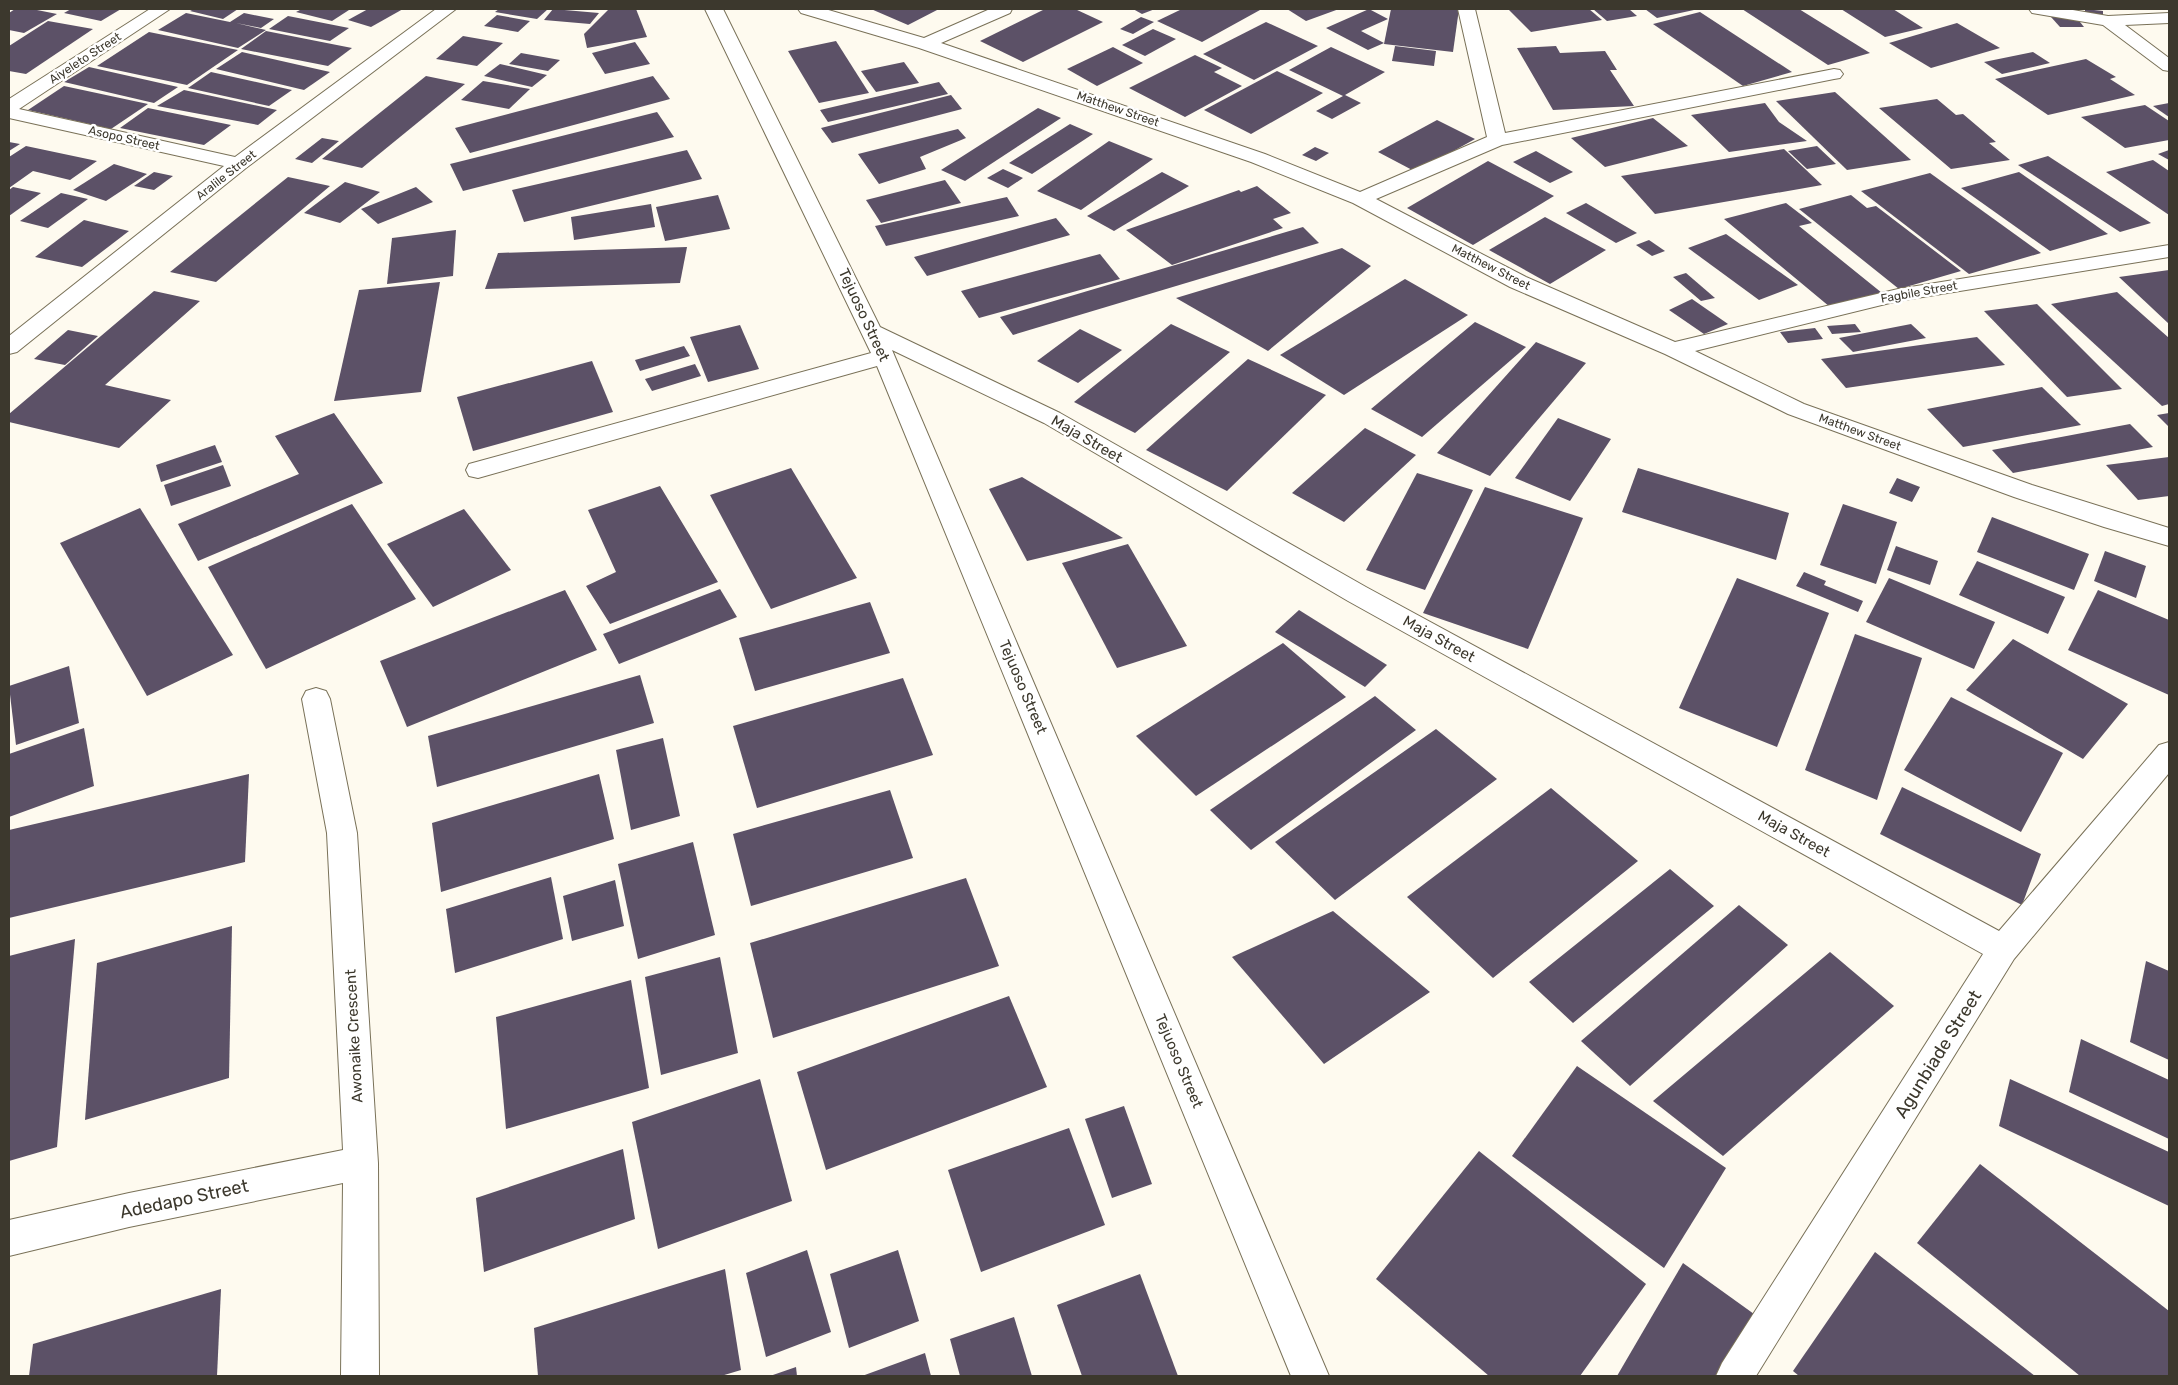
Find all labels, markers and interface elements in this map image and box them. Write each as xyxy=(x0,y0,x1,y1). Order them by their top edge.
street label: Aiyeleto Street xyxy=(46,29,124,86)
street label: Matthew Street xyxy=(1075,88,1161,130)
street label: Asopo Street xyxy=(87,123,161,153)
street label: Aralile Street xyxy=(193,147,259,203)
street label: Matthew Street xyxy=(1449,241,1533,293)
street label: Tejuoso Street xyxy=(835,266,893,364)
street label: Fagbile Street xyxy=(1879,278,1959,306)
street label: Maja Street xyxy=(1048,411,1126,467)
street label: Matthew Street xyxy=(1817,411,1903,453)
street label: Maja Street xyxy=(1400,612,1478,666)
street label: Tejuoso Street xyxy=(995,637,1051,737)
street label: Maja Street xyxy=(1755,807,1833,861)
street label: Awonaike Crescent xyxy=(342,969,366,1103)
street label: Agunbiade Street xyxy=(1890,986,1986,1122)
street label: Tejuoso Street xyxy=(1151,1011,1207,1111)
street label: Adedapo Street xyxy=(118,1175,250,1223)

